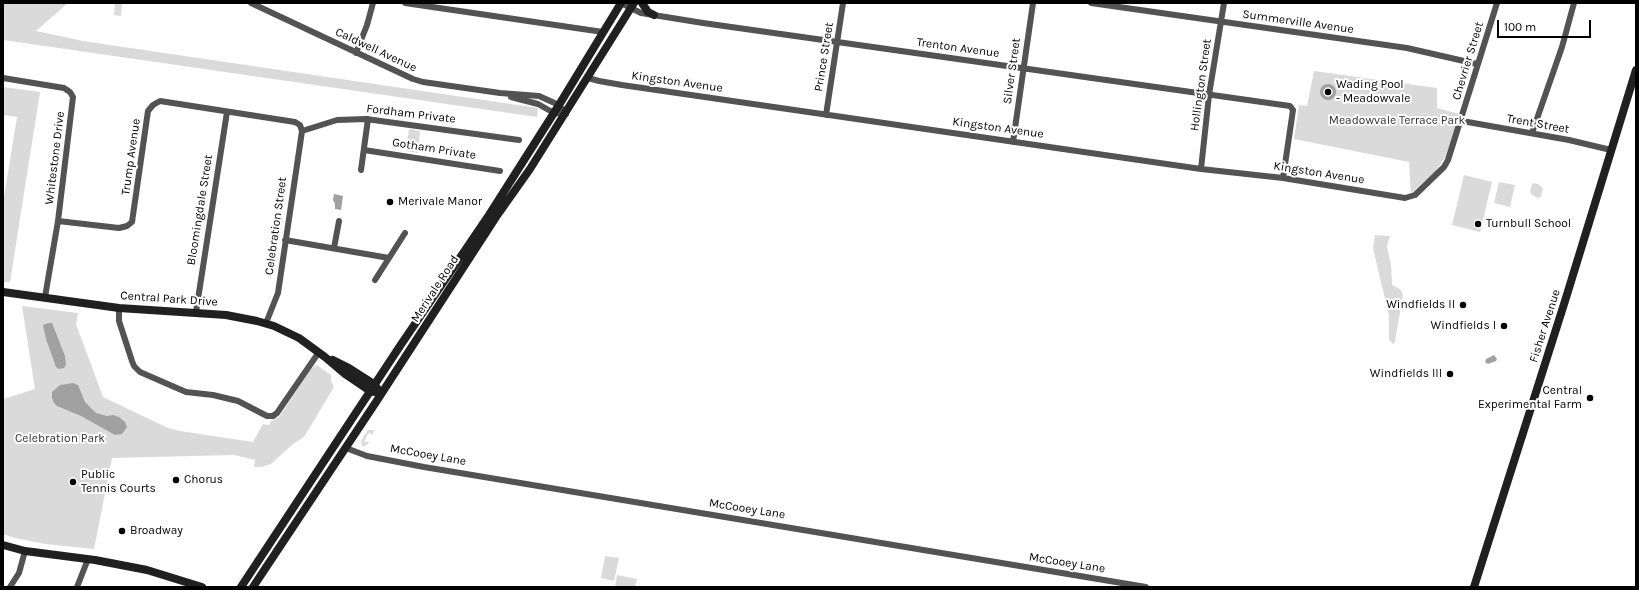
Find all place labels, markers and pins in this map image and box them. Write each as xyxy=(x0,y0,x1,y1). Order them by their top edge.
place label: Wading Pool - Meadowvale xyxy=(1336,78,1410,106)
marker: Wading Pool - Meadowvale xyxy=(1323,87,1333,97)
place label: Merivale Manor xyxy=(398,195,482,209)
marker: Merivale Manor xyxy=(385,197,395,207)
place label: Turnbull School xyxy=(1486,217,1571,231)
marker: Turnbull School xyxy=(1473,219,1483,229)
place label: Windfields II xyxy=(1386,298,1455,312)
marker: Windfields II xyxy=(1458,300,1468,310)
place label: Windfields I xyxy=(1431,319,1496,333)
marker: Windfields I xyxy=(1499,321,1509,331)
place label: Windfields III xyxy=(1370,367,1442,381)
marker: Windfields III xyxy=(1445,369,1455,379)
place label: Central Experimental Farm xyxy=(1478,384,1582,412)
marker: Central Experimental Farm xyxy=(1585,393,1595,403)
place label: Public Tennis Courts xyxy=(81,468,156,496)
place label: Chorus xyxy=(184,473,223,487)
marker: Chorus xyxy=(171,475,181,485)
marker: Public Tennis Courts xyxy=(68,477,78,487)
place label: Broadway xyxy=(130,524,183,538)
marker: Broadway xyxy=(117,526,127,536)

